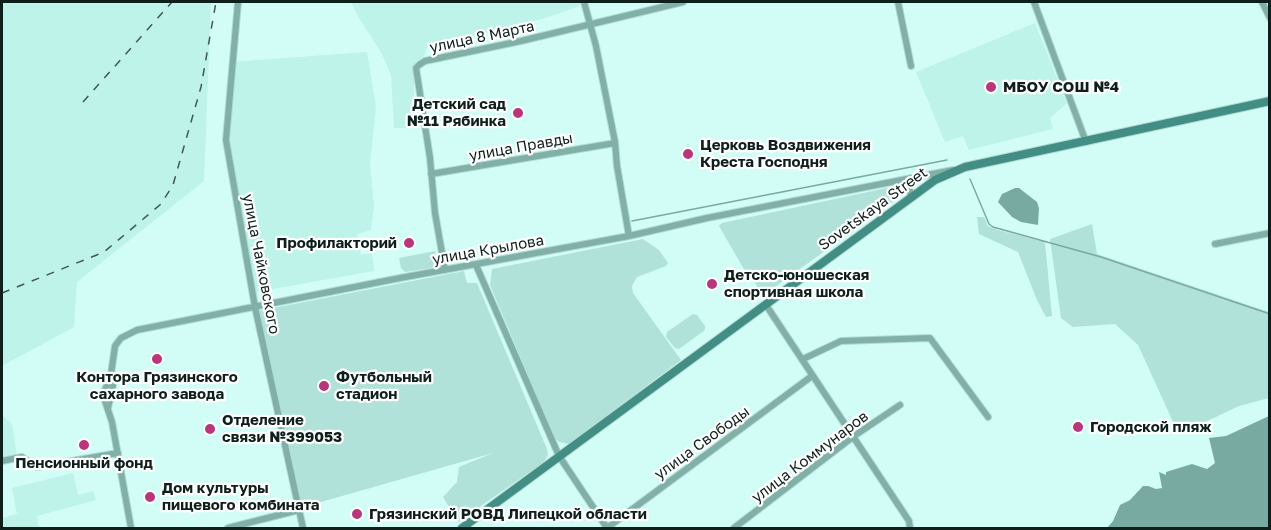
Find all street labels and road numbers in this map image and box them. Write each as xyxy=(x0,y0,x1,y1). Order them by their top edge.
street label: улица 8 Марта xyxy=(428,17,536,57)
street label: улица Правды xyxy=(468,129,574,165)
street label: Sovetskaya Street xyxy=(815,163,931,255)
street label: улица Чайковского xyxy=(239,192,283,336)
street label: улица Крылова xyxy=(431,231,545,269)
street label: улица Свободы xyxy=(651,402,753,484)
street label: улица Коммунаров xyxy=(748,407,872,507)

